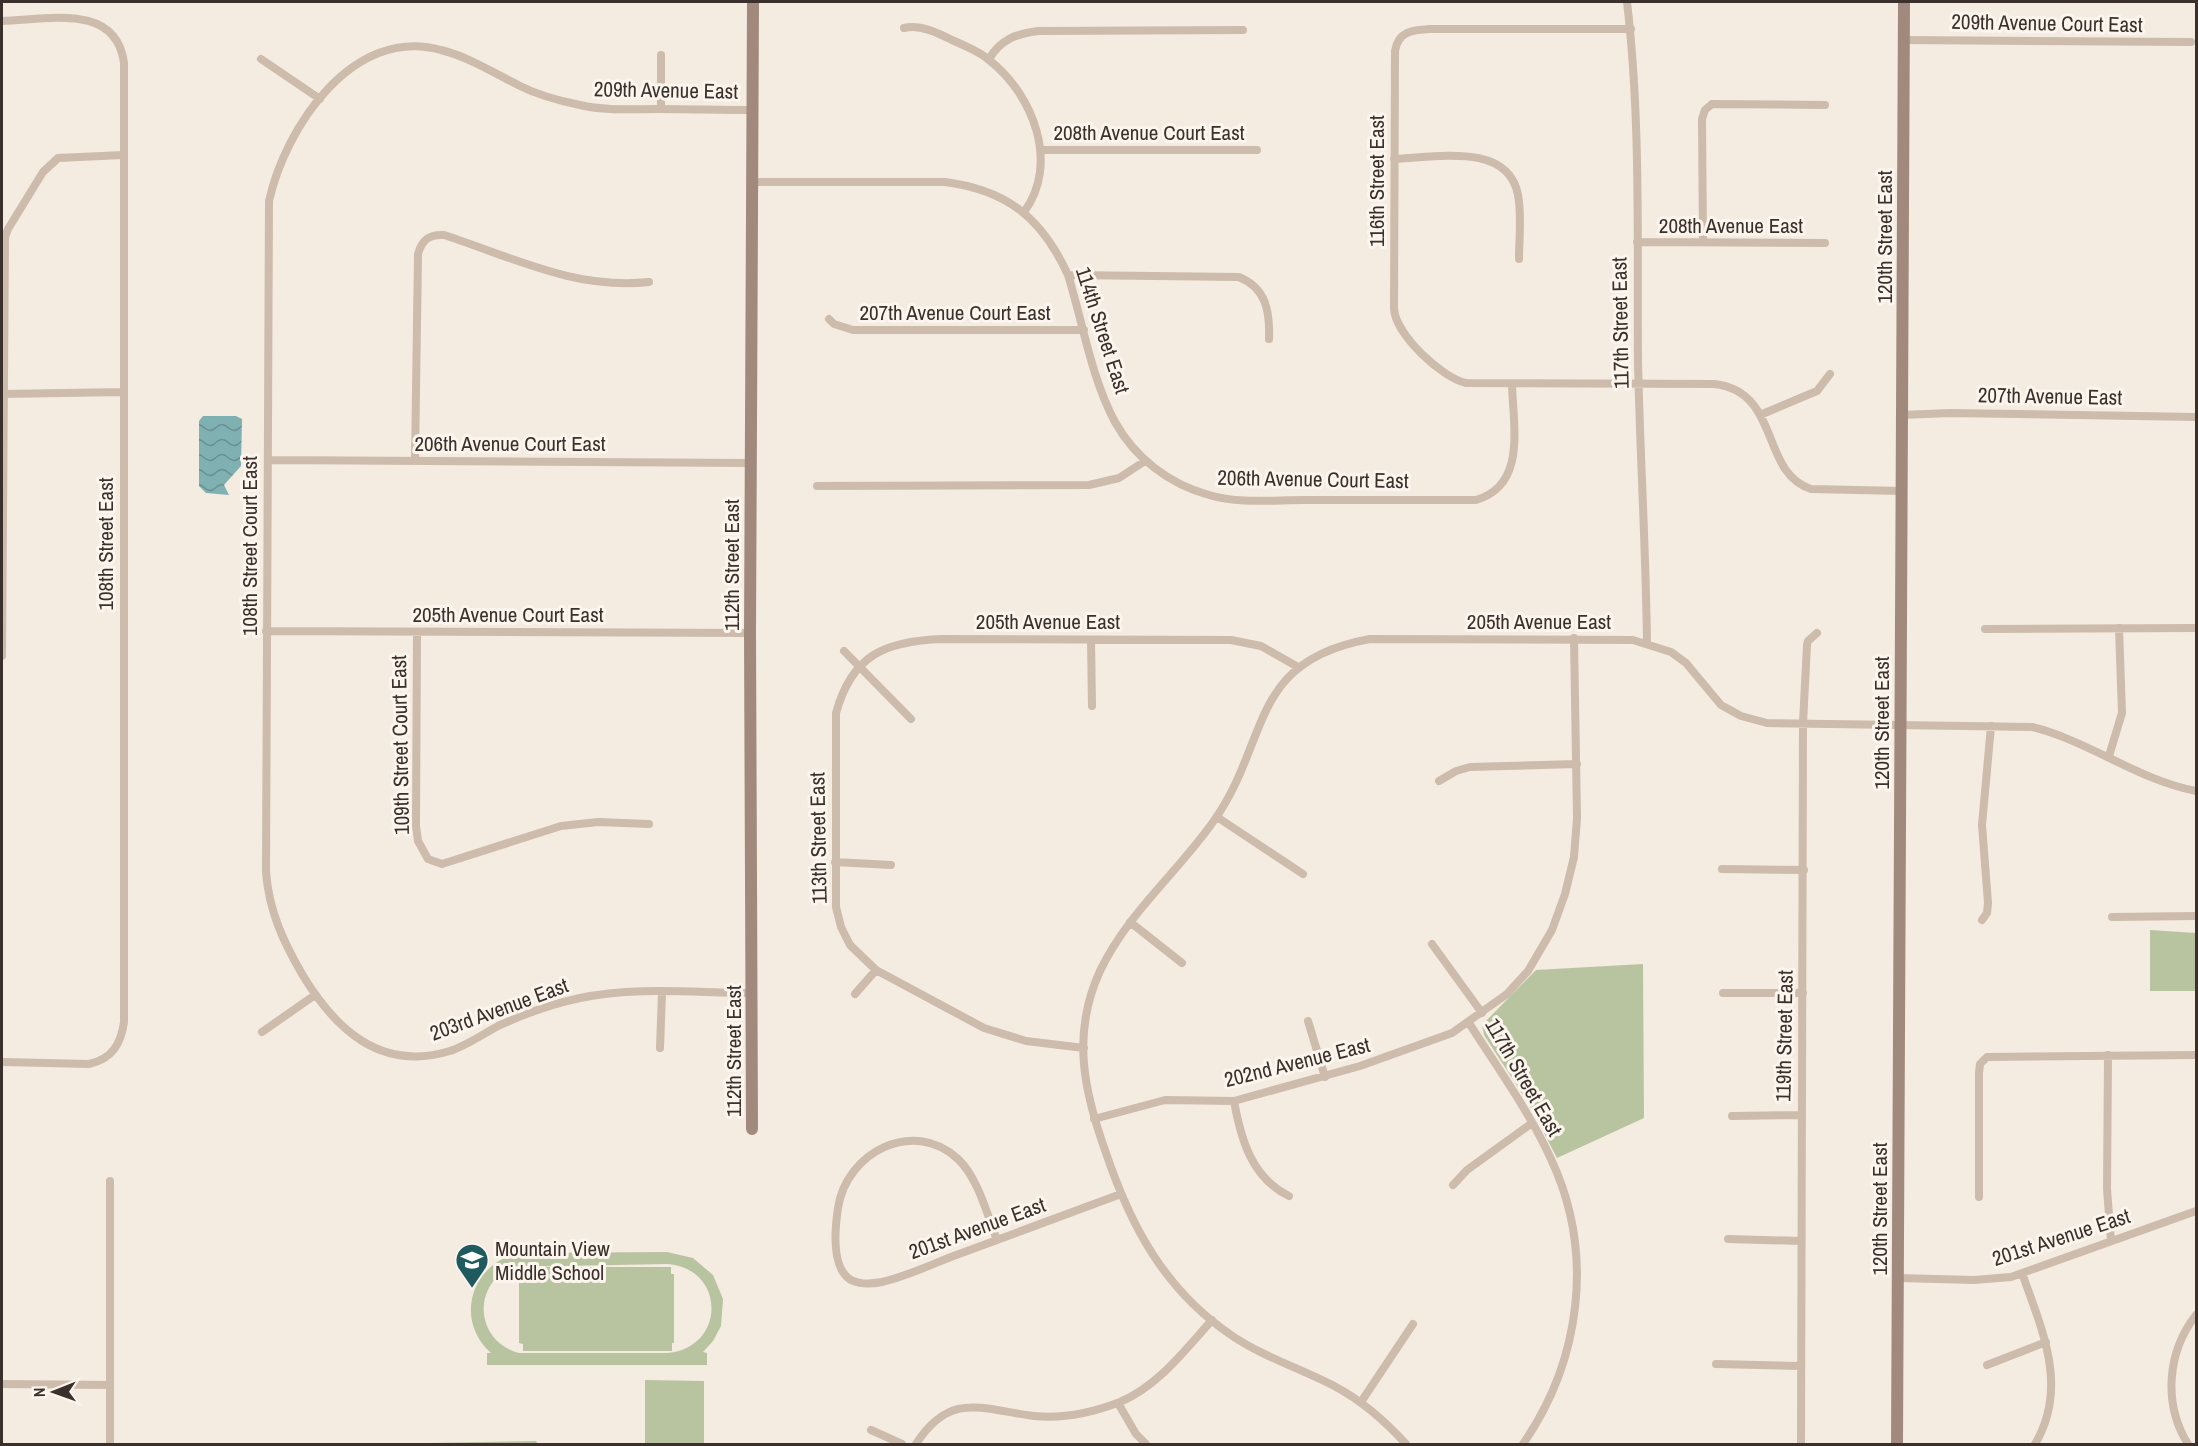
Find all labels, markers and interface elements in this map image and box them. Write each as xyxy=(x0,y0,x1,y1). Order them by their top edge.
street label: 209th Avenue Court East xyxy=(1951,7,2143,39)
street label: 209th Avenue East xyxy=(594,74,739,106)
street label: 116th Street East xyxy=(1362,115,1391,247)
street label: 208th Avenue Court East xyxy=(1053,118,1245,147)
street label: 120th Street East xyxy=(1870,170,1899,304)
street label: 208th Avenue East xyxy=(1659,211,1803,240)
street label: 117th Street East xyxy=(1604,257,1636,389)
street label: 114th Street East xyxy=(1069,263,1137,397)
street label: 207th Avenue Court East xyxy=(859,298,1051,327)
street label: 207th Avenue East xyxy=(1978,380,2123,412)
street label: 206th Avenue Court East xyxy=(414,429,606,458)
street label: 108th Street Court East xyxy=(235,456,264,636)
street label: 206th Avenue Court East xyxy=(1217,463,1409,495)
street label: 108th Street East xyxy=(91,477,120,611)
street label: 112th Street East xyxy=(717,499,746,631)
street label: 205th Avenue Court East xyxy=(412,600,604,629)
street label: 205th Avenue East xyxy=(976,607,1120,636)
street label: 205th Avenue East xyxy=(1467,607,1611,636)
street label: 109th Street Court East xyxy=(384,655,416,835)
street label: 120th Street East xyxy=(1867,656,1896,790)
street label: 113th Street East xyxy=(802,772,834,904)
street label: 203rd Avenue East xyxy=(426,970,572,1047)
street label: 119th Street East xyxy=(1768,970,1800,1102)
street label: 112th Street East xyxy=(719,985,748,1117)
street label: 117th Street East xyxy=(1478,1013,1570,1142)
street label: 202nd Avenue East xyxy=(1221,1030,1373,1094)
street label: 120th Street East xyxy=(1865,1142,1894,1276)
street label: 201st Avenue East xyxy=(905,1190,1049,1266)
street label: 201st Avenue East xyxy=(1988,1201,2134,1273)
place label: Mountain View Middle School xyxy=(495,1234,610,1287)
school or university icon: Mountain View Middle School xyxy=(454,1242,490,1289)
north arrow xyxy=(24,1362,84,1422)
text: N xyxy=(28,1387,50,1397)

